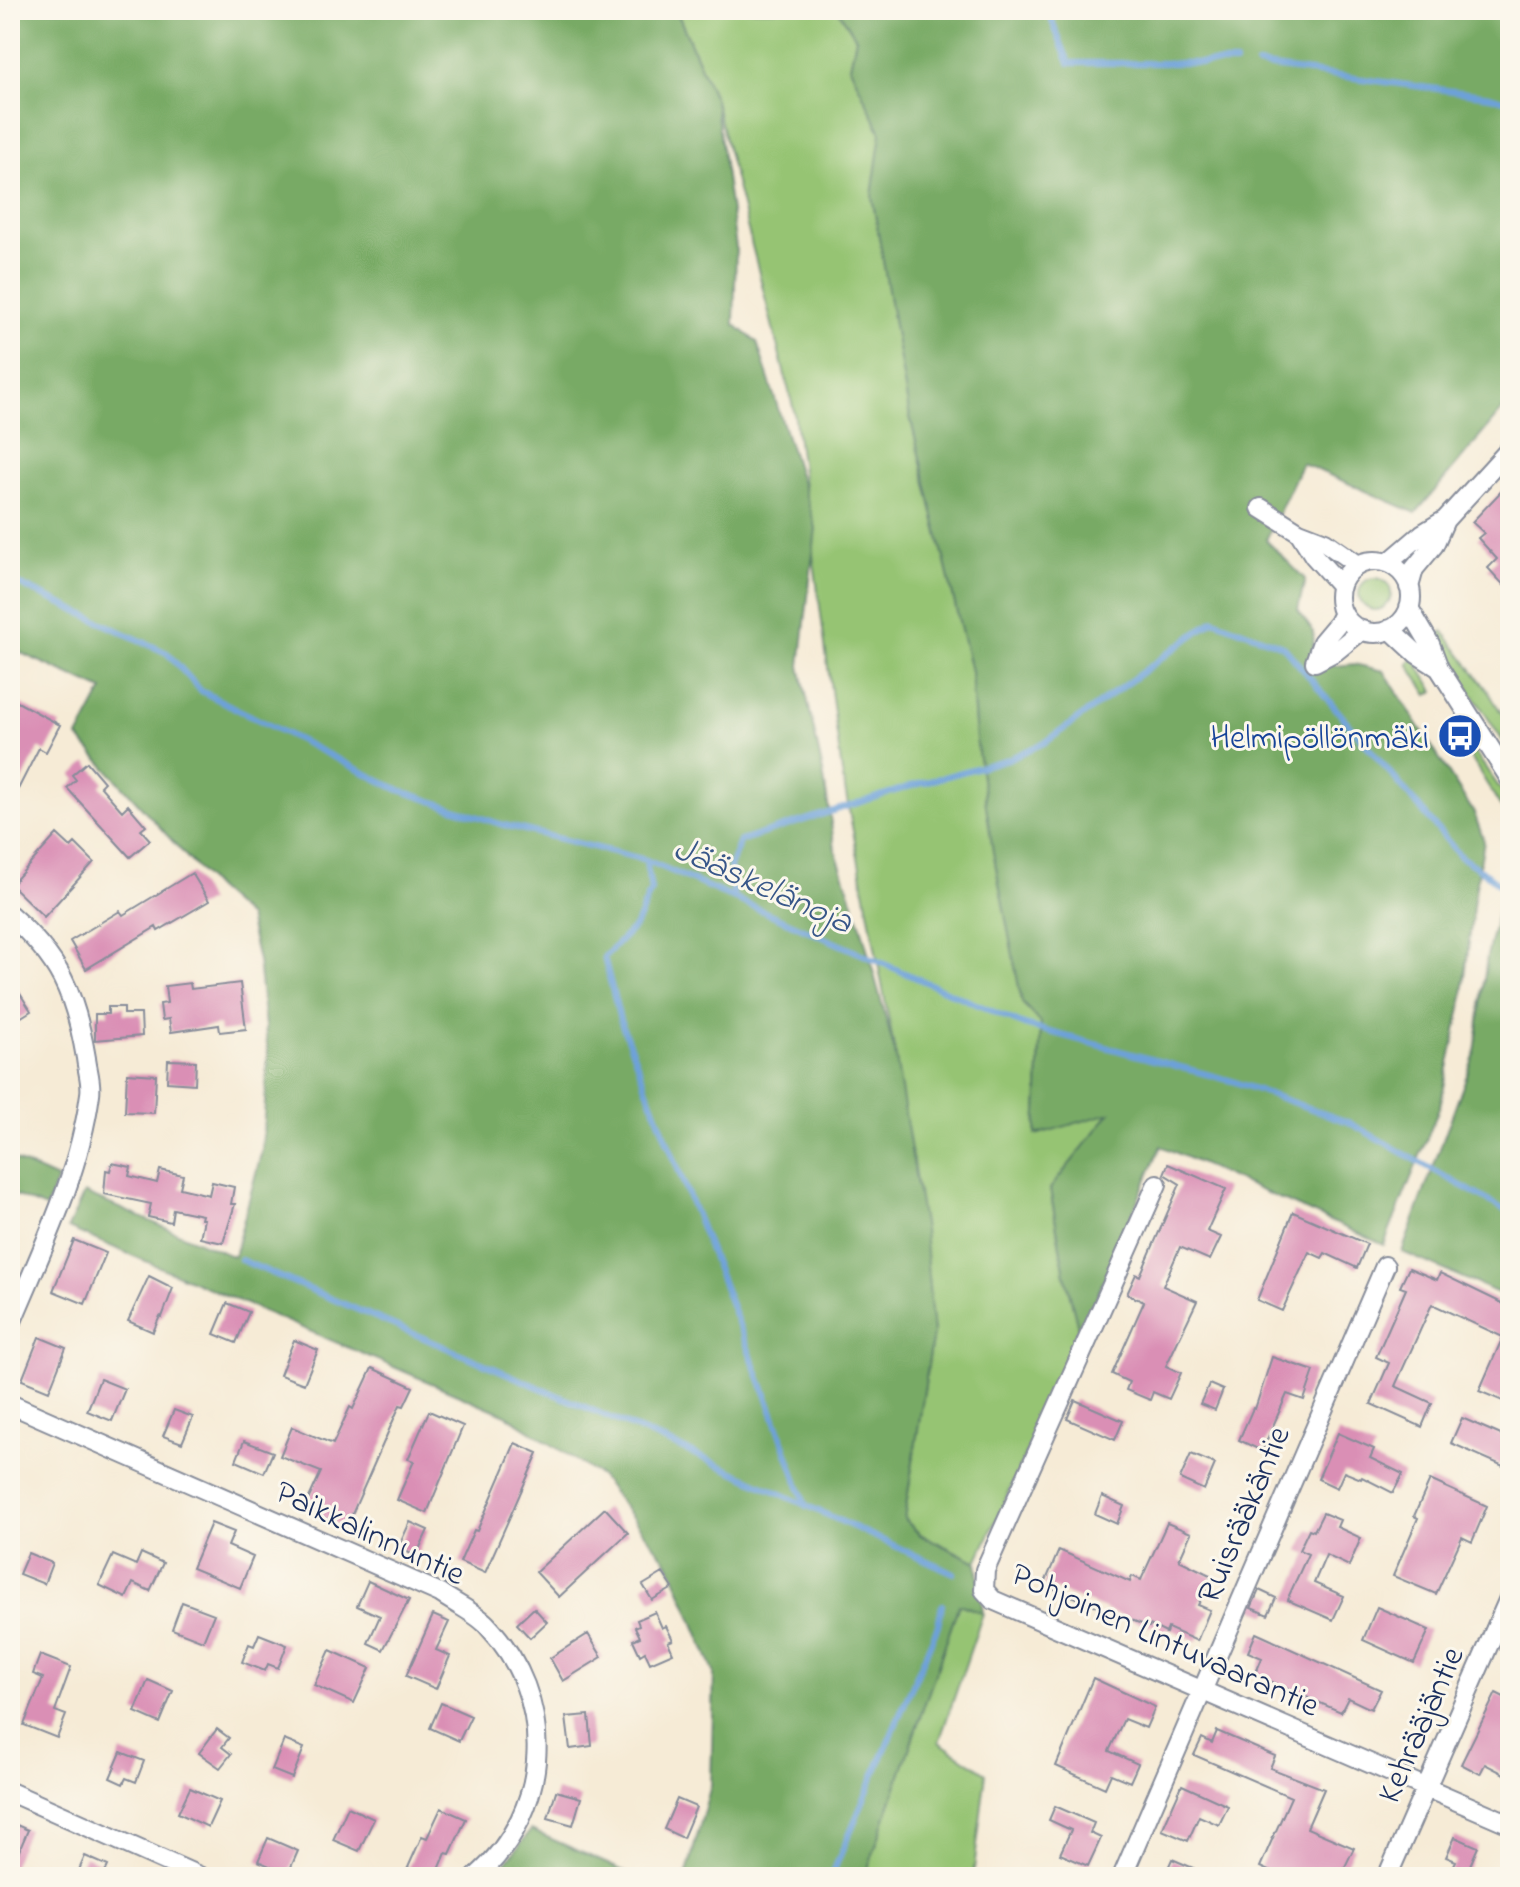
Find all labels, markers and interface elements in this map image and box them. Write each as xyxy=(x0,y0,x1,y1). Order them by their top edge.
bus stop icon: Helmipöllönmäki xyxy=(1436,712,1484,760)
place label: Helmipöllönmäki xyxy=(1210,715,1429,765)
water label: Jääskelänoja xyxy=(664,824,861,950)
street label: Ruisrääkäntie xyxy=(1186,1418,1306,1612)
street label: Paikkalinnuntie xyxy=(266,1469,473,1601)
street label: Pohjoinen Lintuvaarantie xyxy=(1002,1551,1327,1732)
street label: Kehrääjäntie xyxy=(1366,1639,1480,1812)

